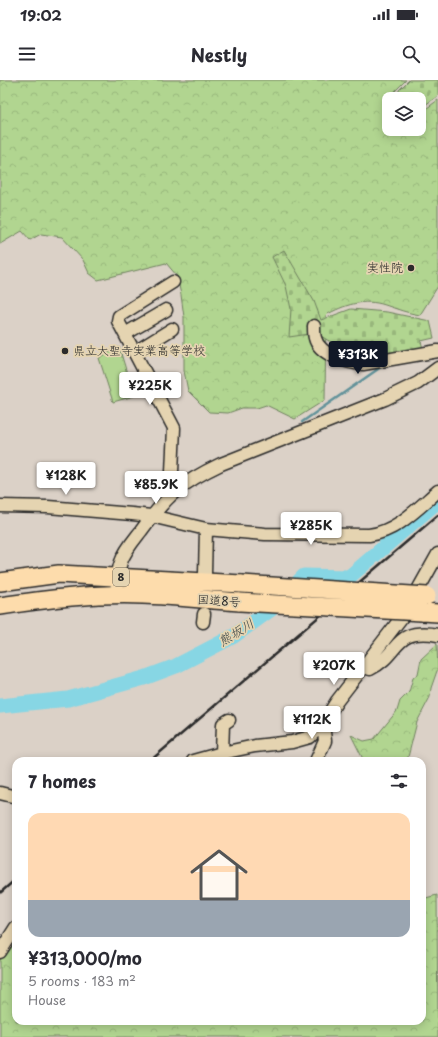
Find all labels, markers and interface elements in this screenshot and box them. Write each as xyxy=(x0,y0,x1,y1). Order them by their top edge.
text: 19:02 xyxy=(20,3,62,26)
text: Nestly xyxy=(191,41,247,68)
icon: menu xyxy=(16,43,38,65)
icon: search xyxy=(400,43,422,65)
map controls xyxy=(382,92,426,136)
button: layers xyxy=(382,92,426,136)
place label: 実性院 xyxy=(367,258,403,276)
marker: 実性院 xyxy=(406,263,416,273)
place label: 県立大聖寺実業高等学校 xyxy=(73,341,205,359)
pin: ¥313K xyxy=(330,341,386,375)
text: ¥313K xyxy=(338,344,378,363)
marker: 県立大聖寺実業高等学校 xyxy=(60,346,70,356)
pin: ¥225K xyxy=(122,372,178,406)
text: ¥225K xyxy=(128,375,172,394)
pin: ¥128K xyxy=(38,462,94,496)
text: ¥128K xyxy=(46,465,86,484)
pin: ¥85.9K xyxy=(123,471,189,505)
text: ¥85.9K xyxy=(134,474,178,493)
pin: ¥285K xyxy=(283,512,339,546)
text: ¥285K xyxy=(290,515,332,534)
road number: 8 xyxy=(113,568,129,586)
street label: 国道8号 xyxy=(197,590,241,610)
water label: 熊坂川 xyxy=(214,613,257,650)
pin: ¥207K xyxy=(306,652,362,686)
text: ¥207K xyxy=(312,655,356,674)
pin: ¥112K xyxy=(284,706,340,740)
text: ¥112K xyxy=(293,709,331,728)
text: 7 homes xyxy=(28,768,96,794)
icon: filters xyxy=(388,770,410,792)
icon: home xyxy=(183,839,255,911)
text: ¥313,000/mo xyxy=(28,945,142,971)
text: 5 rooms · 183 m² xyxy=(28,971,136,990)
text: House xyxy=(28,990,66,1009)

